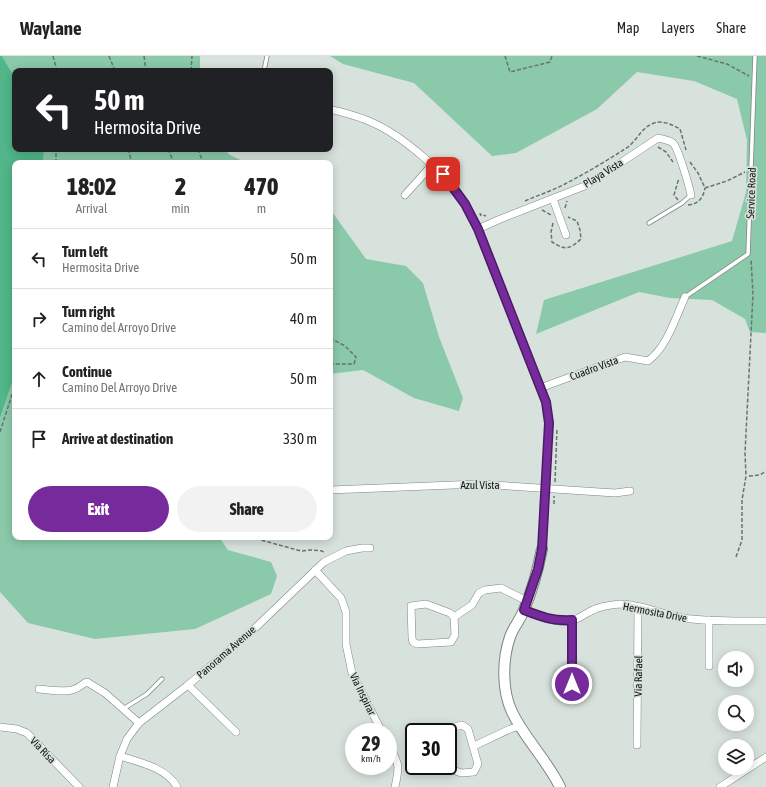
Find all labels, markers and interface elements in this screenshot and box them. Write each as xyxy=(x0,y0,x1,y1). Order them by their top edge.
text: Waylane xyxy=(20,17,82,39)
text: Map xyxy=(617,20,639,36)
text: Layers xyxy=(661,20,694,36)
text: Share xyxy=(716,20,746,36)
icon: left xyxy=(28,84,80,136)
text: 50 m xyxy=(94,84,144,116)
text: Hermosita Drive xyxy=(94,117,201,138)
street label: Playa Vista xyxy=(581,156,625,190)
pin xyxy=(426,157,460,191)
icon: arrive xyxy=(432,163,454,185)
street label: Service Road xyxy=(744,167,758,219)
text: 18:02 xyxy=(67,173,117,200)
text: 2 xyxy=(175,173,186,200)
text: 470 xyxy=(245,173,278,200)
text: Arrival xyxy=(76,201,107,216)
text: min xyxy=(171,201,190,216)
text: m xyxy=(257,201,266,216)
text: Turn left xyxy=(62,243,108,260)
icon: left xyxy=(28,248,50,270)
text: 50 m xyxy=(290,250,317,267)
text: Hermosita Drive xyxy=(62,260,139,275)
text: Turn right xyxy=(62,303,115,320)
icon: right xyxy=(28,308,50,330)
text: 40 m xyxy=(290,310,317,327)
text: Camino del Arroyo Drive xyxy=(62,320,176,335)
street label: Cuadro Vista xyxy=(568,354,620,382)
text: Continue xyxy=(62,363,112,380)
icon: ahead xyxy=(28,368,50,390)
text: 50 m xyxy=(290,370,317,387)
text: Camino Del Arroyo Drive xyxy=(62,380,177,395)
icon: arrive xyxy=(28,428,50,450)
text: Arrive at destination xyxy=(62,430,173,447)
text: 330 m xyxy=(283,430,317,447)
street label: Azul Vista xyxy=(460,479,500,491)
button: Exit xyxy=(28,486,169,532)
button: Share xyxy=(177,486,317,532)
street label: Hermosita Drive xyxy=(622,600,688,624)
street label: Panorama Avenue xyxy=(194,623,258,681)
map controls xyxy=(718,651,754,775)
button: sound xyxy=(718,651,754,687)
street label: Via Rafael xyxy=(632,655,644,697)
position arrow xyxy=(551,663,593,705)
street label: Via Inspirar xyxy=(348,671,379,718)
button: search xyxy=(718,695,754,731)
speed limit sign: 30 xyxy=(405,723,457,775)
text: 29 xyxy=(362,732,380,755)
street label: Via Risa xyxy=(28,734,58,766)
button: layers xyxy=(718,739,754,775)
text: km/h xyxy=(361,753,381,764)

